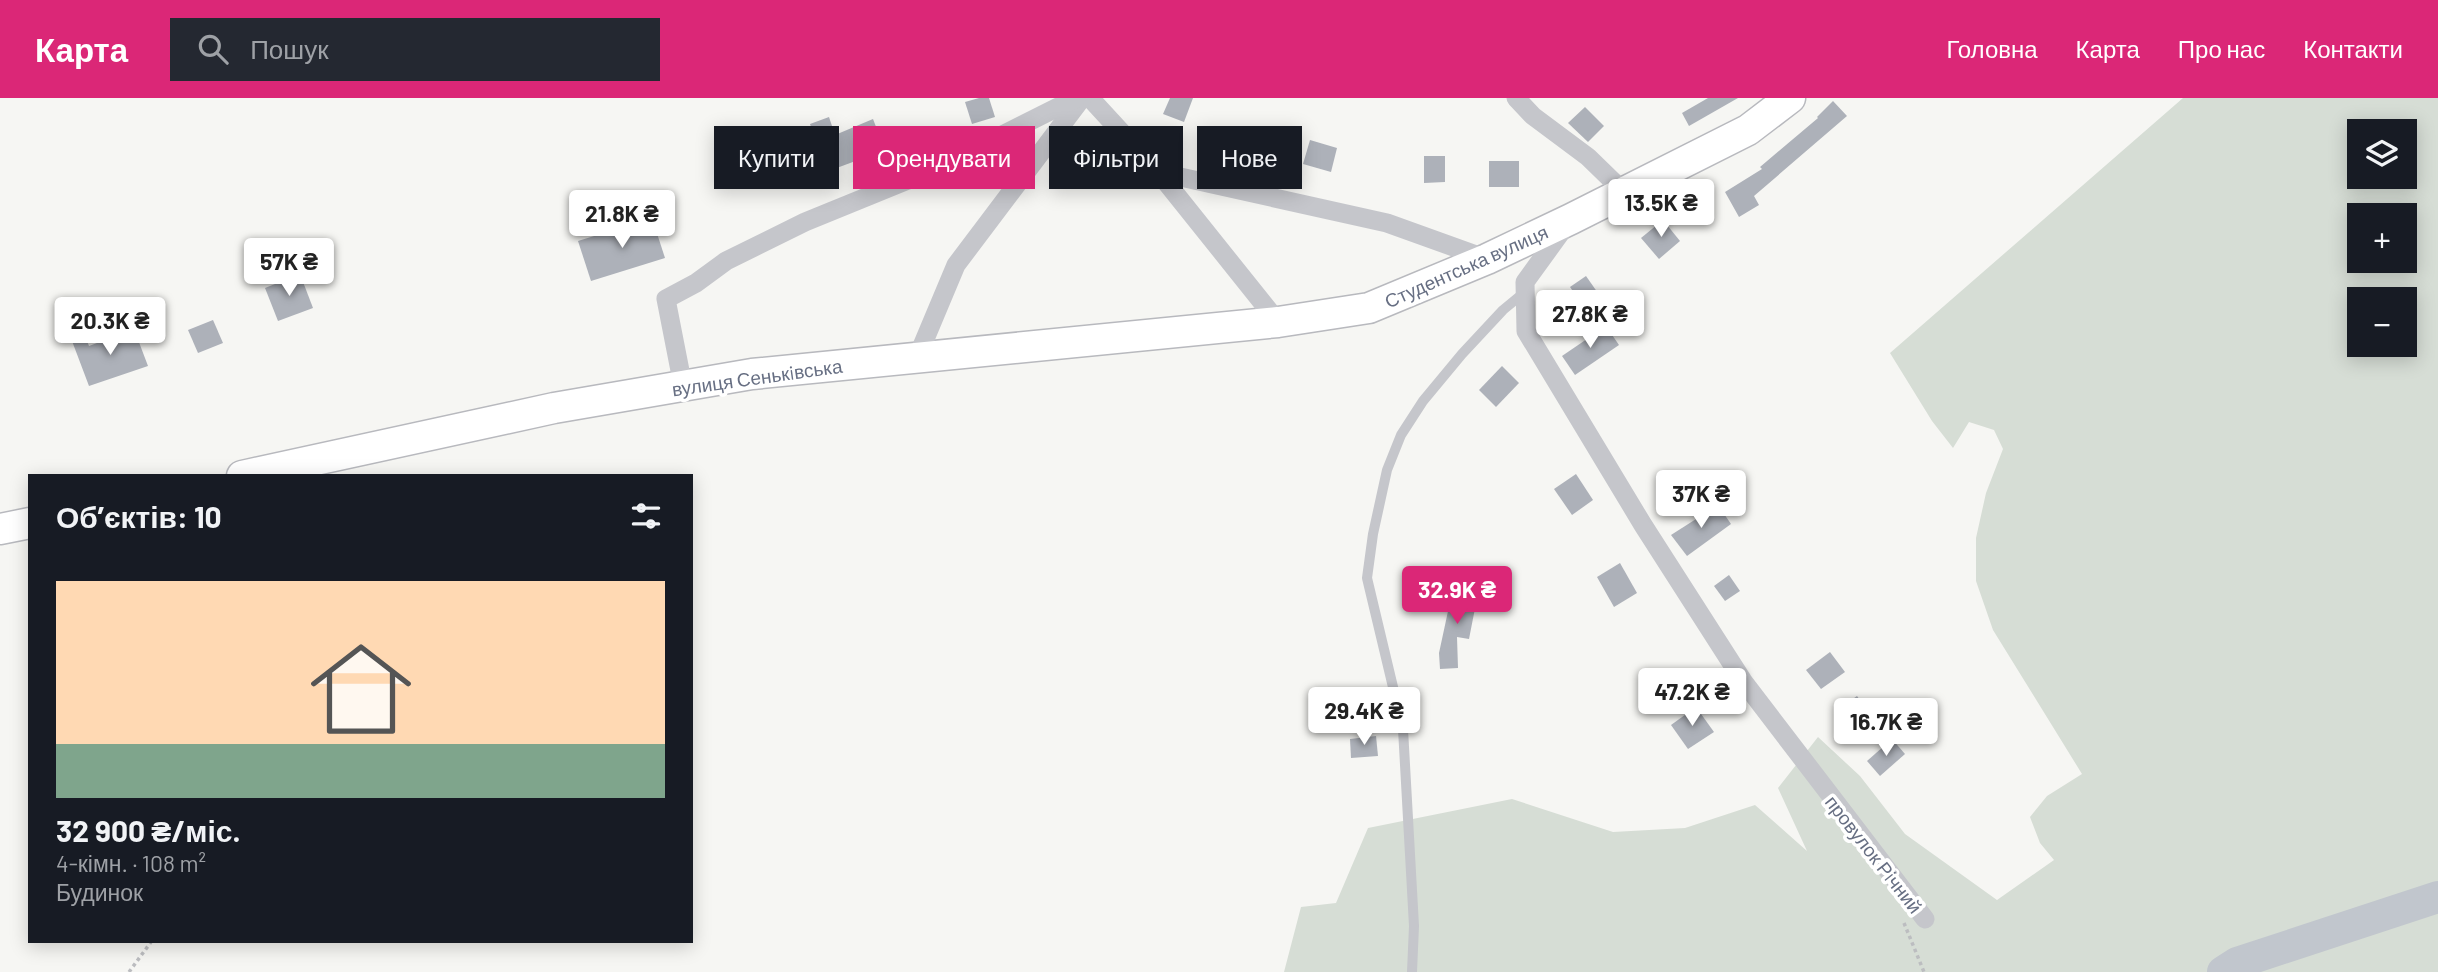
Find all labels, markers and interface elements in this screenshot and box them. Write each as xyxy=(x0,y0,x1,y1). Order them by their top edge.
search box xyxy=(170,18,660,81)
text: Карта xyxy=(35,29,128,69)
icon: search xyxy=(194,30,232,68)
text: Пошук xyxy=(250,33,329,64)
text: Головна xyxy=(1946,34,2038,63)
text: Карта xyxy=(2076,34,2140,63)
text: Про нас xyxy=(2178,34,2265,63)
text: Контакти xyxy=(2303,34,2403,63)
map controls xyxy=(2347,119,2417,357)
button: layers xyxy=(2347,119,2417,189)
chip: Купити xyxy=(714,126,839,189)
chip: Орендувати xyxy=(853,126,1035,189)
chip: Фільтри xyxy=(1049,126,1183,189)
chip: Нове xyxy=(1197,126,1302,189)
pin: 13.5K ₴ xyxy=(1596,180,1726,239)
text: 13.5K ₴ xyxy=(1624,188,1698,216)
pin: 21.8K ₴ xyxy=(557,190,687,250)
text: 21.8K ₴ xyxy=(585,199,659,227)
button: + xyxy=(2347,203,2417,273)
street label: Студентська вулиця xyxy=(1381,220,1551,312)
pin: 57K ₴ xyxy=(240,238,338,298)
text: 57K ₴ xyxy=(260,247,318,275)
button: − xyxy=(2347,287,2417,357)
pin: 27.8K ₴ xyxy=(1525,290,1655,350)
pin: 20.3K ₴ xyxy=(45,298,175,357)
text: 27.8K ₴ xyxy=(1552,299,1628,327)
text: 20.3K ₴ xyxy=(71,306,149,334)
street label: вулиця Сенькiвська xyxy=(670,354,844,400)
pin: 37K ₴ xyxy=(1652,470,1750,530)
text: 37K ₴ xyxy=(1672,479,1730,507)
icon: filters xyxy=(627,497,665,535)
text: Об’єктів: 10 xyxy=(56,498,222,534)
pin: 32.9K ₴ xyxy=(1392,566,1522,626)
text: 32.9K ₴ xyxy=(1418,575,1496,603)
icon: home xyxy=(298,626,424,752)
pin: 47.2K ₴ xyxy=(1627,668,1757,728)
text: 47.2K ₴ xyxy=(1654,677,1730,705)
pin: 29.4K ₴ xyxy=(1299,688,1429,747)
text: 29.4K ₴ xyxy=(1324,696,1404,724)
pin: 16.7K ₴ xyxy=(1821,698,1951,758)
text: 16.7K ₴ xyxy=(1850,707,1922,735)
street label: провулок Рiчний xyxy=(1821,790,1927,918)
text: 32 900 ₴/міс. xyxy=(56,812,241,848)
text: 4-кімн. · 108 m² xyxy=(56,849,206,877)
text: Будинок xyxy=(56,878,143,906)

